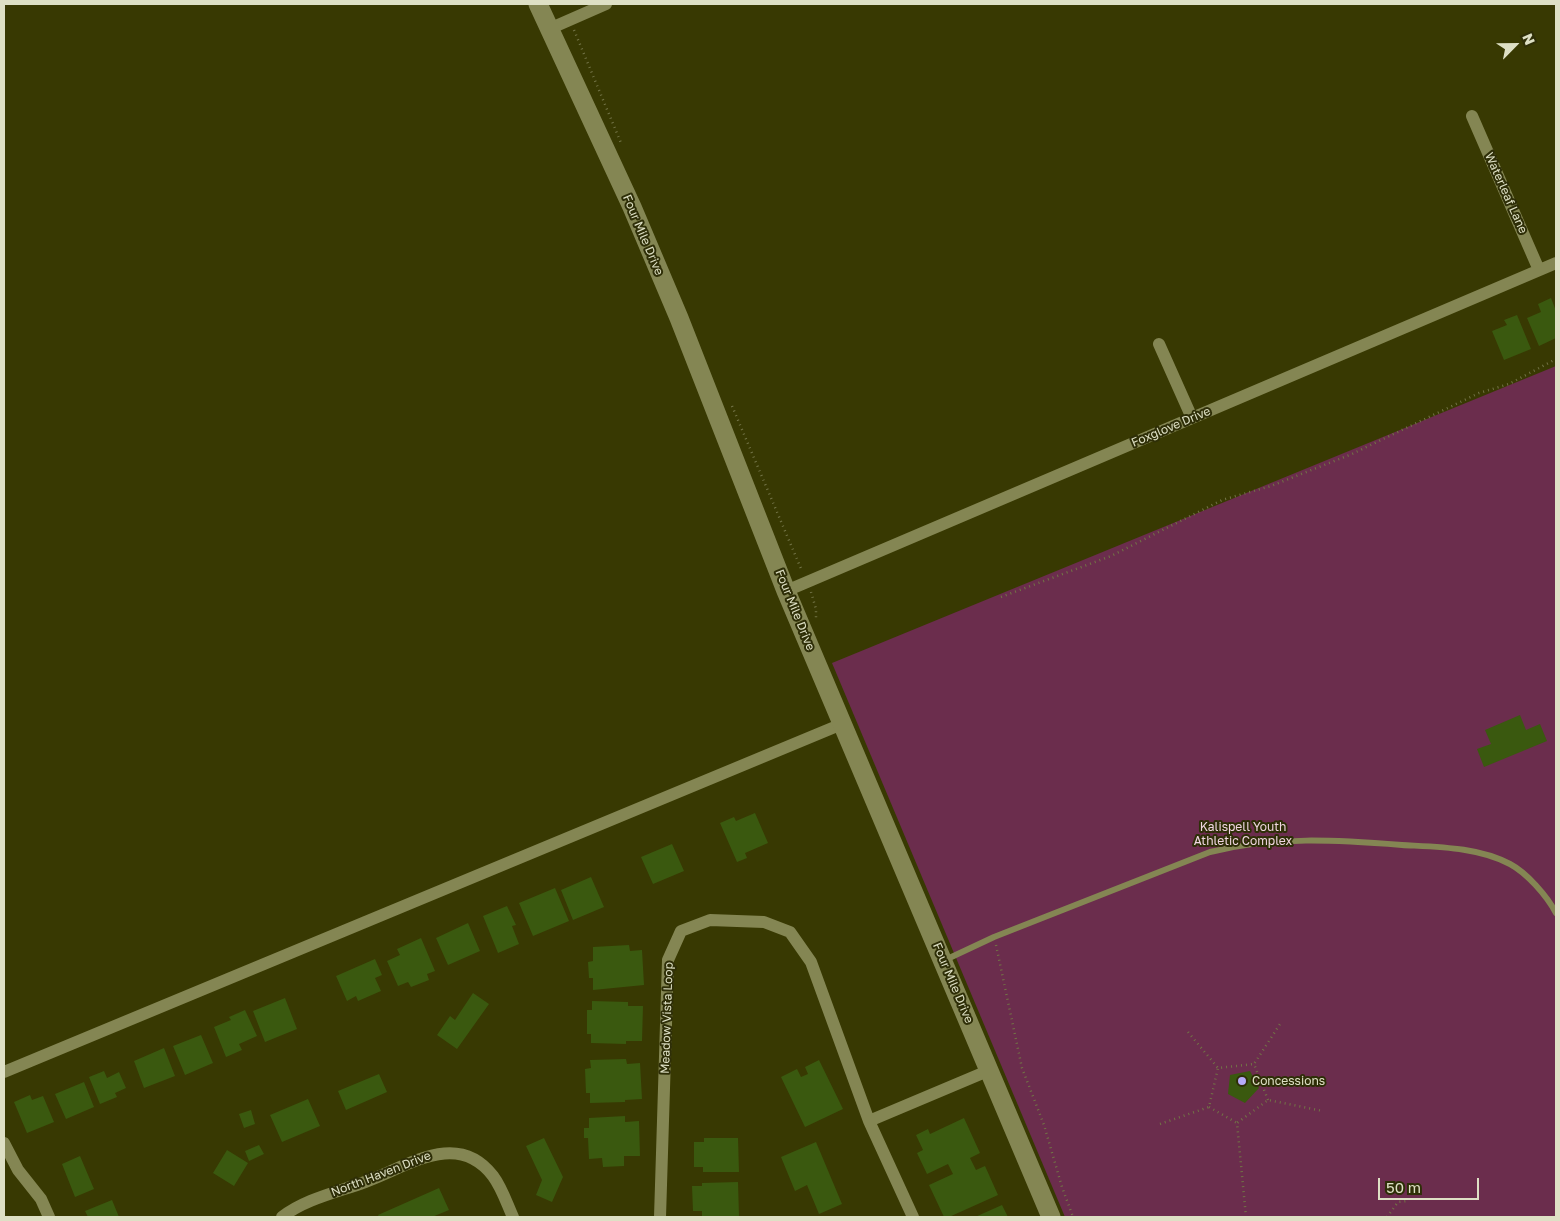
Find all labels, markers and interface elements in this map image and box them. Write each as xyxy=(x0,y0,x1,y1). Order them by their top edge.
north arrow xyxy=(1490,20,1540,70)
text: N xyxy=(1519,31,1539,47)
street label: Waterleaf Lane xyxy=(1482,150,1530,236)
street label: Four Mile Drive xyxy=(620,193,666,277)
street label: Foxglove Drive xyxy=(1129,404,1213,450)
street label: Four Mile Drive xyxy=(772,567,818,653)
park label: Kalispell Youth Athletic Complex xyxy=(1194,820,1292,848)
street label: Four Mile Drive xyxy=(930,941,976,1025)
street label: Meadow Vista Loop xyxy=(658,962,676,1074)
place label: Concessions xyxy=(1252,1074,1325,1088)
marker: Concessions xyxy=(1236,1075,1248,1087)
street label: North Haven Drive xyxy=(329,1148,433,1200)
scale bar xyxy=(1380,1168,1481,1200)
text: 50 m xyxy=(1386,1178,1421,1196)

